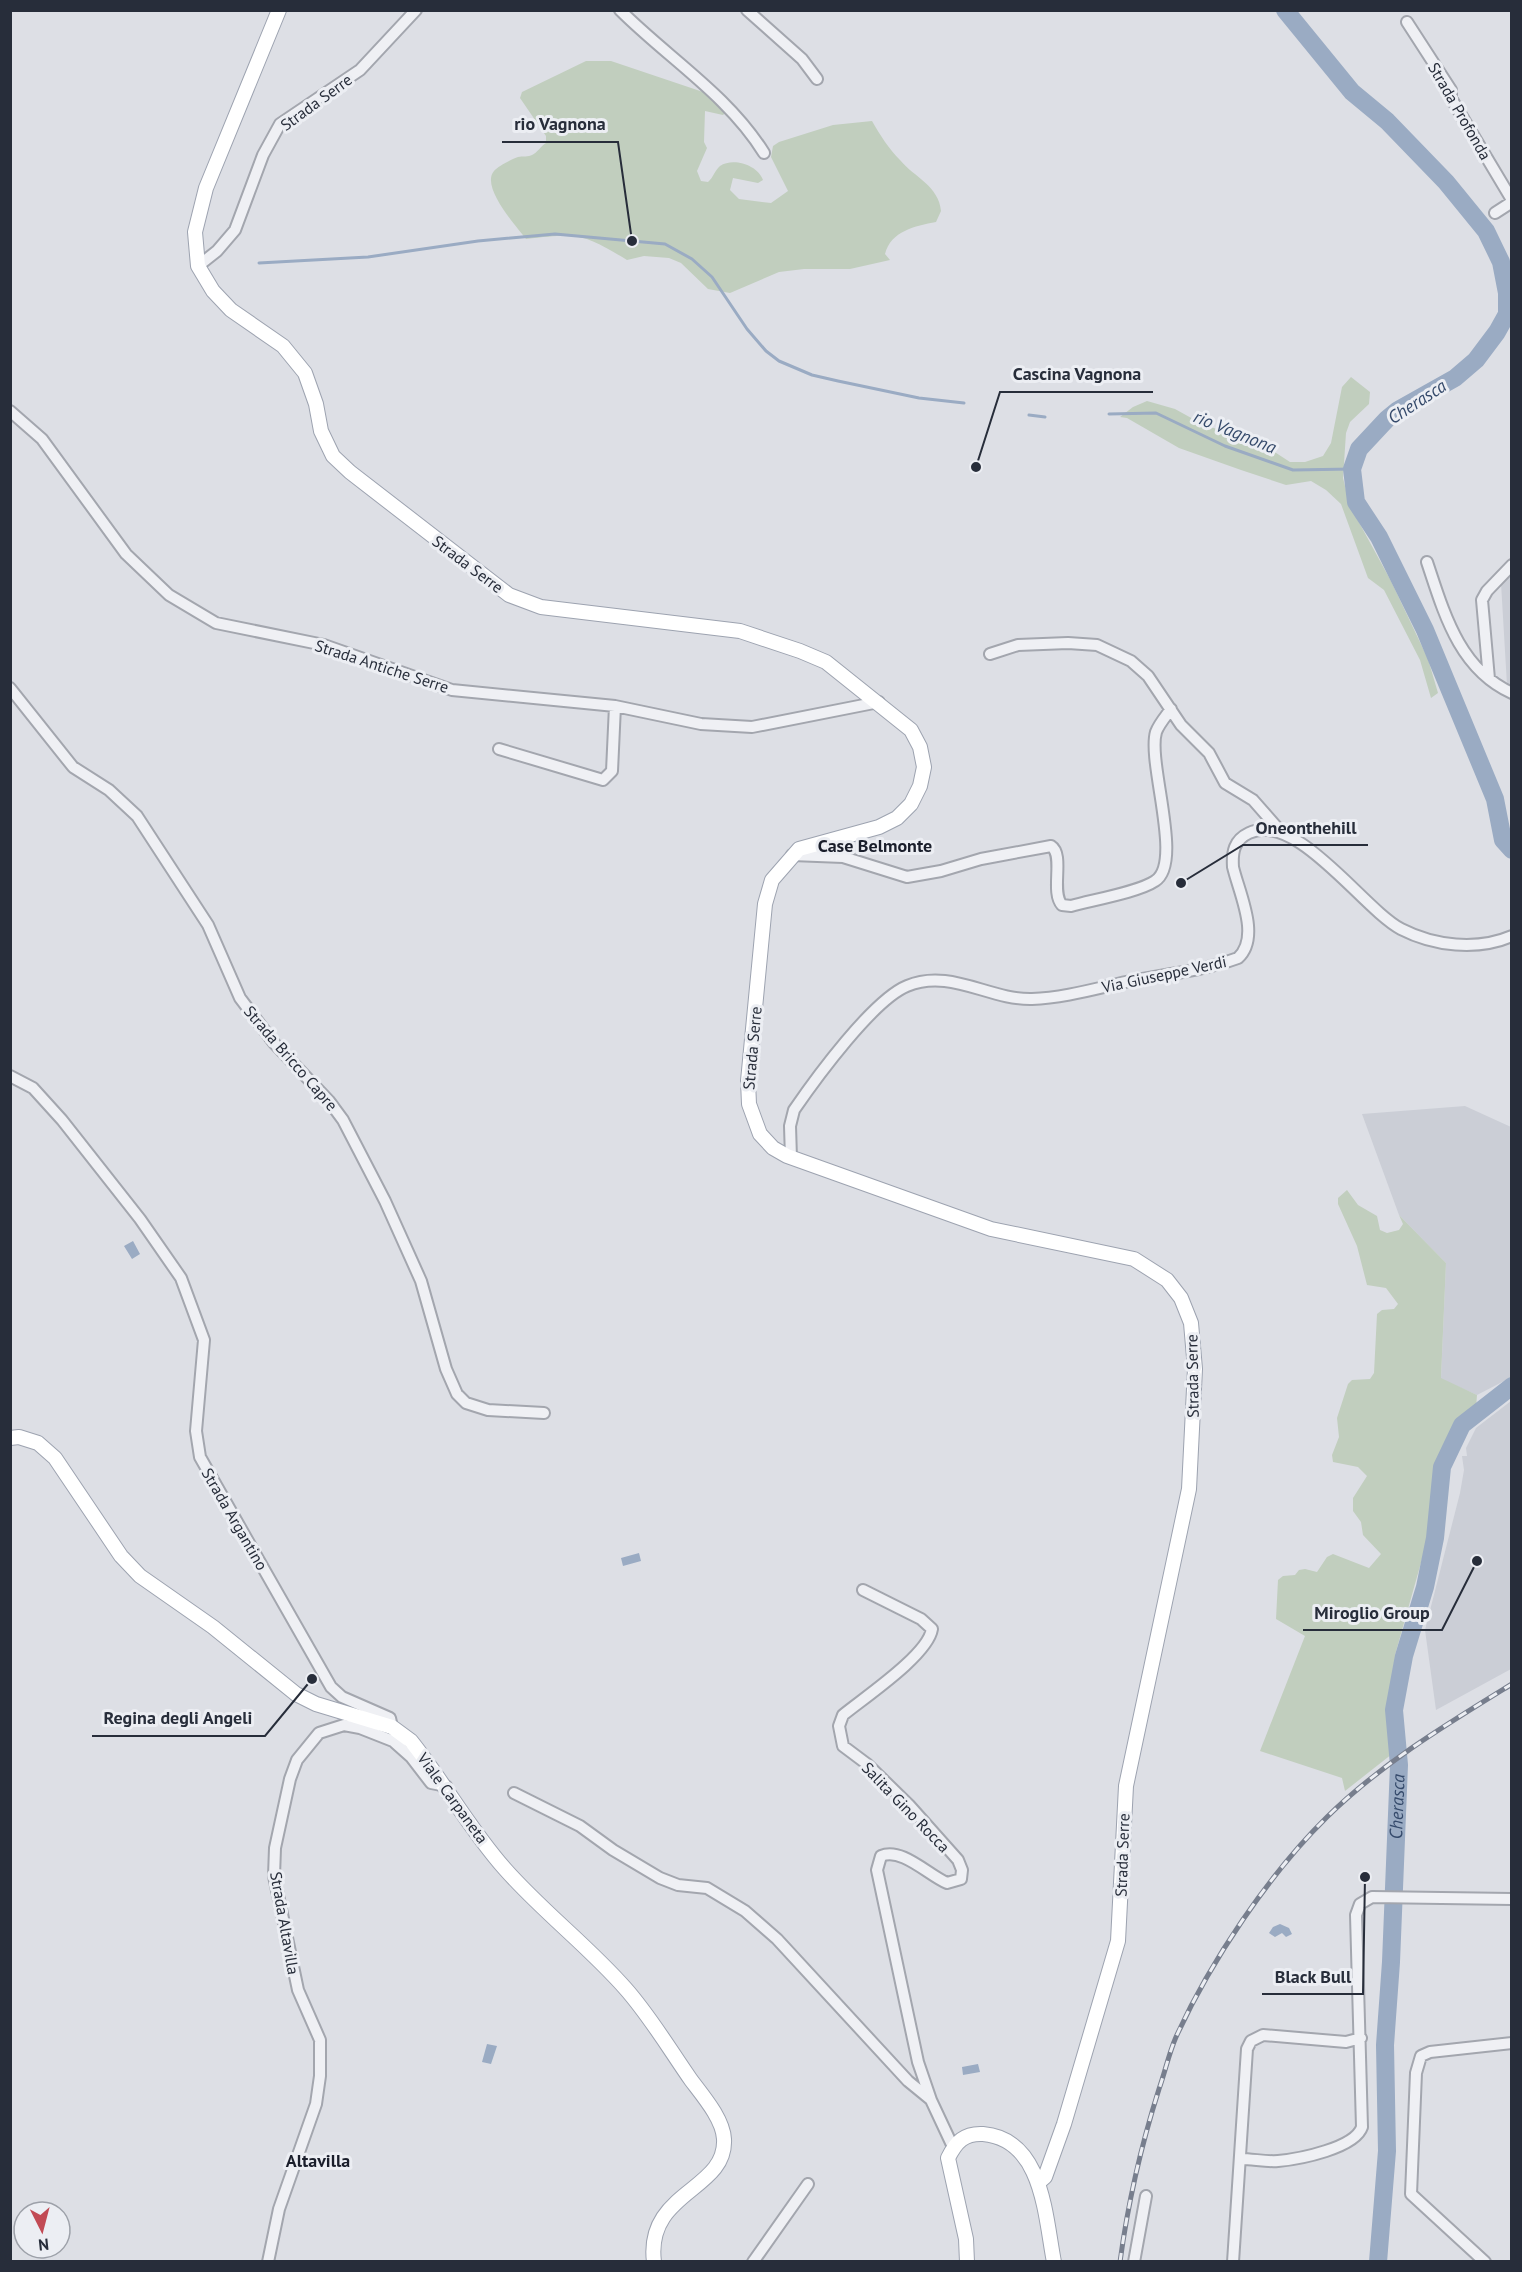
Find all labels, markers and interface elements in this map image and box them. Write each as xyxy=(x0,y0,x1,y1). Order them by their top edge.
street label: Strada Profonda xyxy=(1424,59,1496,163)
street label: Strada Serre xyxy=(276,69,356,135)
callout: rio Vagnona xyxy=(502,106,618,142)
text: rio Vagnona xyxy=(514,112,606,135)
callout: Cascina Vagnona xyxy=(1000,356,1153,392)
text: Cascina Vagnona xyxy=(1013,362,1141,385)
water label: Cherasca xyxy=(1383,374,1451,429)
water label: rio Vagnona xyxy=(1190,405,1280,459)
street label: Strada Serre xyxy=(429,531,507,597)
street label: Strada Antiche Serre xyxy=(313,635,451,697)
callout: Oneonthehill xyxy=(1243,809,1368,845)
text: Oneonthehill xyxy=(1256,816,1357,839)
district label: Case Belmonte xyxy=(818,834,932,857)
street label: Via Giuseppe Verdi xyxy=(1099,951,1228,997)
street label: Strada Bricco Capre xyxy=(240,1001,342,1115)
street label: Strada Serre xyxy=(738,1005,766,1091)
street label: Strada Serre xyxy=(1181,1334,1203,1418)
street label: Strada Argantino xyxy=(198,1464,272,1574)
callout: Miroglio Group xyxy=(1303,1594,1442,1630)
text: Miroglio Group xyxy=(1314,1601,1430,1624)
callout: Regina degli Angeli xyxy=(92,1700,265,1736)
text: Regina degli Angeli xyxy=(104,1706,252,1729)
street label: Viale Carpaneta xyxy=(413,1748,493,1847)
street label: Salita Gino Rocca xyxy=(858,1758,954,1856)
water label: Cherasca xyxy=(1384,1773,1410,1840)
street label: Strada Serre xyxy=(1111,1813,1133,1897)
street label: Strada Altavilla xyxy=(266,1870,304,1976)
callout: Black Bull xyxy=(1262,1958,1363,1994)
text: Black Bull xyxy=(1275,1965,1352,1988)
district label: Altavilla xyxy=(286,2149,350,2172)
north arrow xyxy=(12,2200,72,2260)
text: N xyxy=(37,2234,50,2255)

